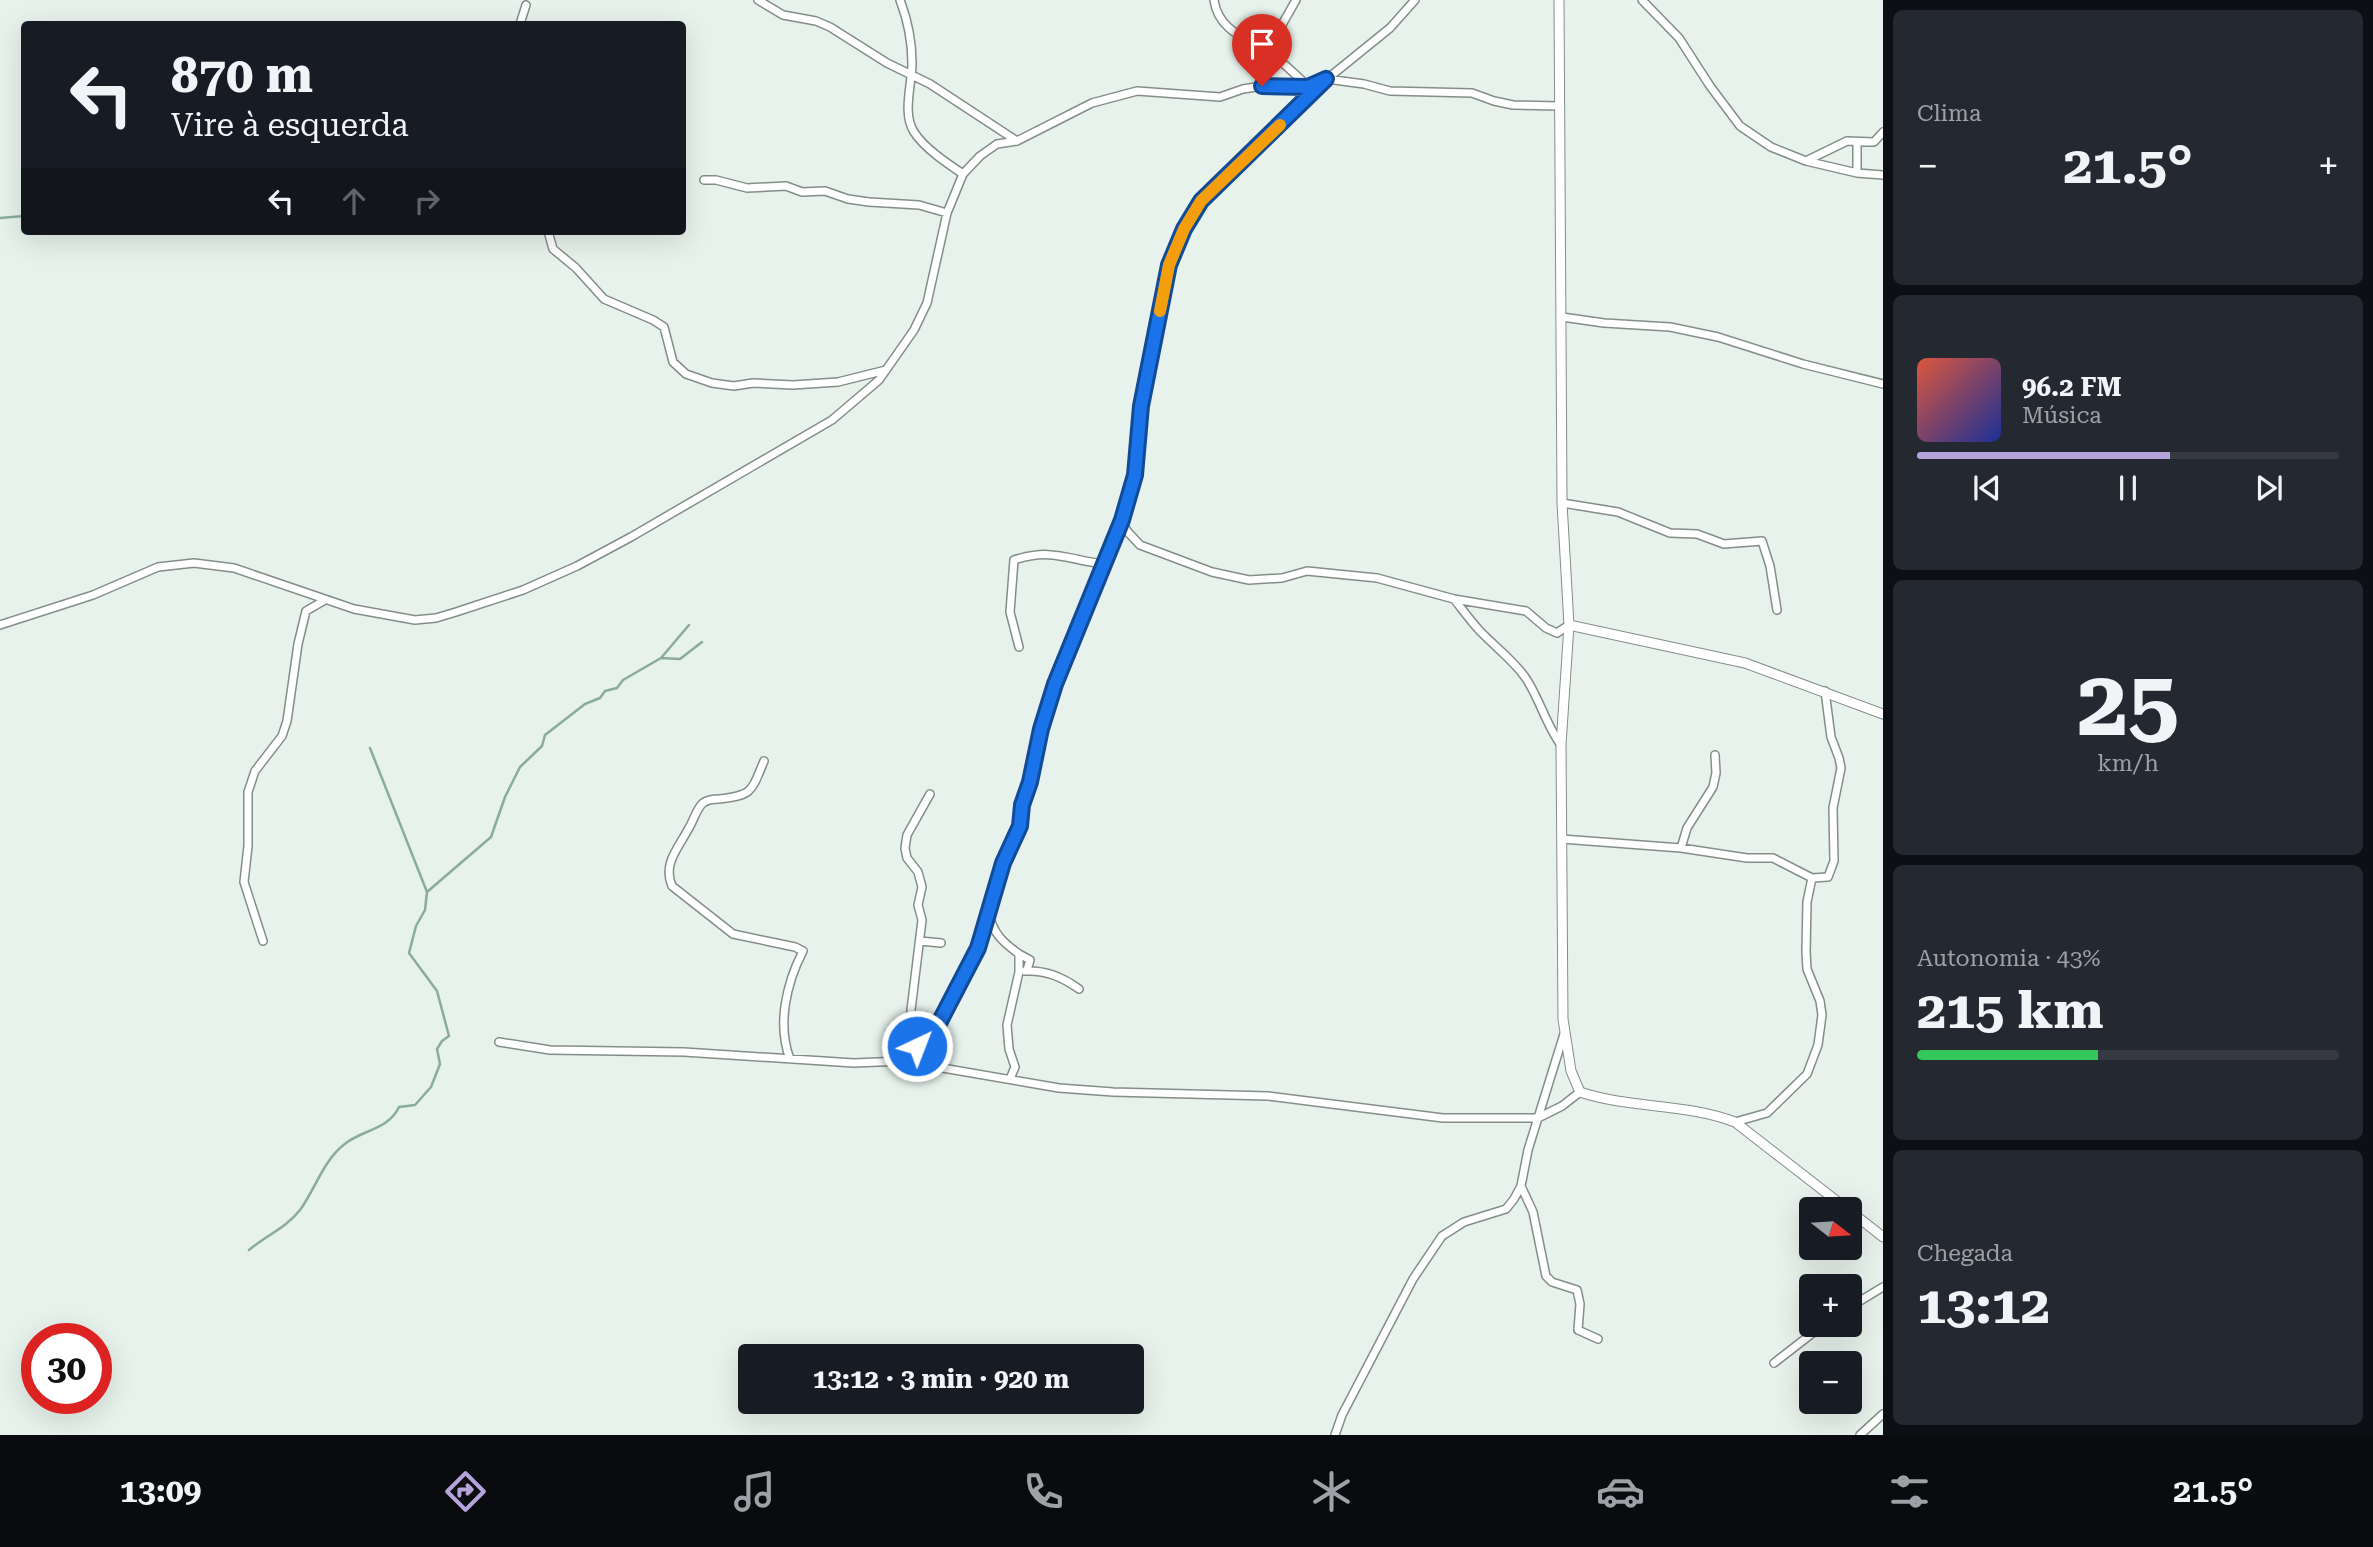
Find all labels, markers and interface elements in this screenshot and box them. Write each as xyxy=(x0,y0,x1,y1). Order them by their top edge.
pin xyxy=(1232,14,1292,86)
icon: arrive xyxy=(1243,25,1281,63)
text: 870 m xyxy=(171,47,313,104)
icon: left xyxy=(56,49,147,140)
text: Clima xyxy=(1917,100,1981,127)
text: Vire à esquerda xyxy=(171,106,409,144)
text: 21.5° xyxy=(2063,135,2193,196)
text: − xyxy=(1917,144,1938,188)
text: + xyxy=(2318,144,2339,188)
icon: left xyxy=(262,182,300,220)
icon: ahead xyxy=(335,182,373,220)
icon: right xyxy=(408,182,446,220)
text: 96.2 FM xyxy=(2022,372,2122,402)
text: Música xyxy=(2022,402,2102,429)
icon: previous xyxy=(1968,469,2006,507)
icon: pause xyxy=(2109,469,2147,507)
icon: next xyxy=(2250,469,2288,507)
text: 25 xyxy=(2077,651,2179,757)
text: km/h xyxy=(2097,750,2159,777)
text: Autonomia · 43% xyxy=(1917,945,2101,972)
text: 215 km xyxy=(1917,980,2104,1041)
position arrow xyxy=(880,1009,954,1083)
north arrow xyxy=(1799,1197,1862,1260)
map controls xyxy=(1799,1197,1862,1414)
text: Chegada xyxy=(1917,1240,2013,1267)
button: + xyxy=(1799,1274,1862,1337)
text: 13:12 xyxy=(1917,1275,2050,1336)
speed limit sign: 30 xyxy=(21,1323,112,1414)
button: − xyxy=(1799,1351,1862,1414)
text: 13:12 · 3 min · 920 m xyxy=(813,1364,1069,1394)
icon: directions xyxy=(441,1467,490,1516)
icon: music xyxy=(730,1467,779,1516)
icon: phone xyxy=(1019,1467,1068,1516)
icon: climate xyxy=(1307,1467,1356,1516)
icon: car xyxy=(1596,1467,1645,1516)
icon: filters xyxy=(1885,1467,1934,1516)
text: 13:09 xyxy=(120,1472,202,1510)
text: 21.5° xyxy=(2173,1472,2253,1510)

